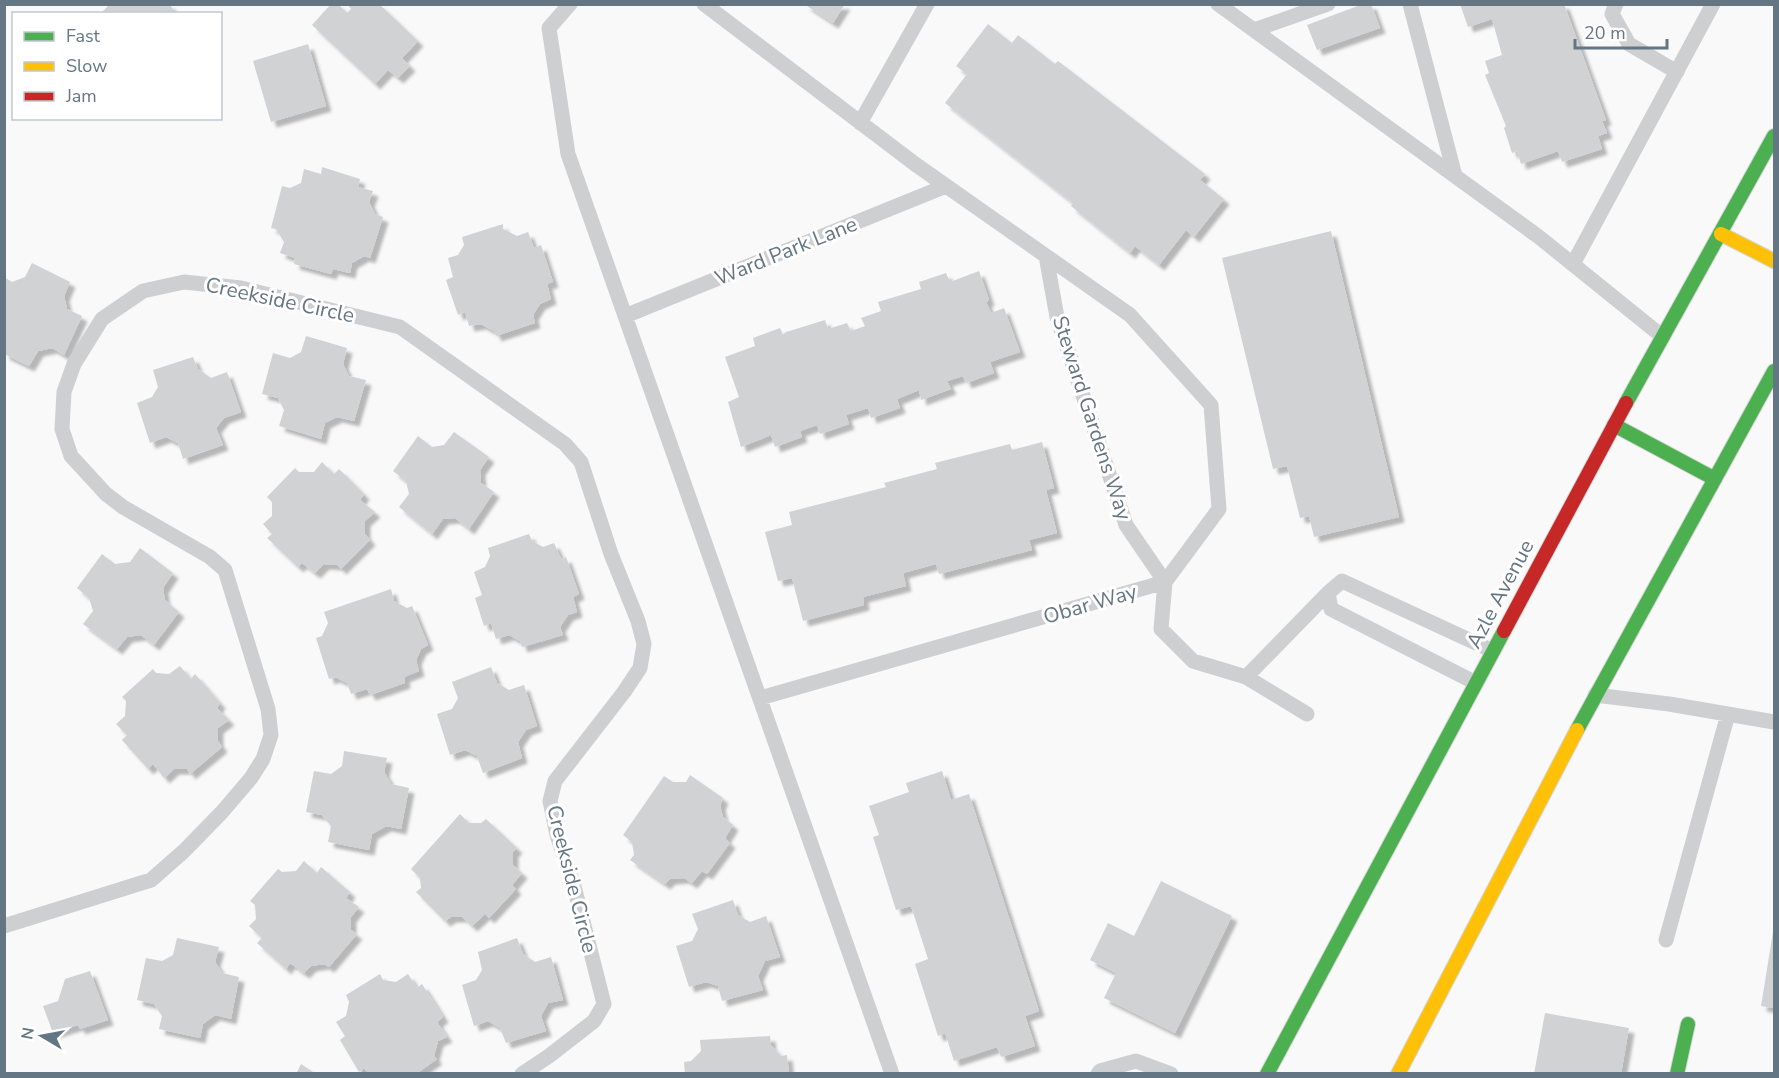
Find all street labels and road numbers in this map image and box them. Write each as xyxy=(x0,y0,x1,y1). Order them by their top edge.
street label: Ward Park Lane xyxy=(711,210,861,292)
street label: Creekside Circle xyxy=(203,271,357,329)
street label: Steward Gardens Way xyxy=(1046,312,1138,524)
street label: Azle Avenue xyxy=(1460,535,1540,653)
street label: Obar Way xyxy=(1040,577,1140,631)
street label: Creekside Circle xyxy=(540,802,604,956)

